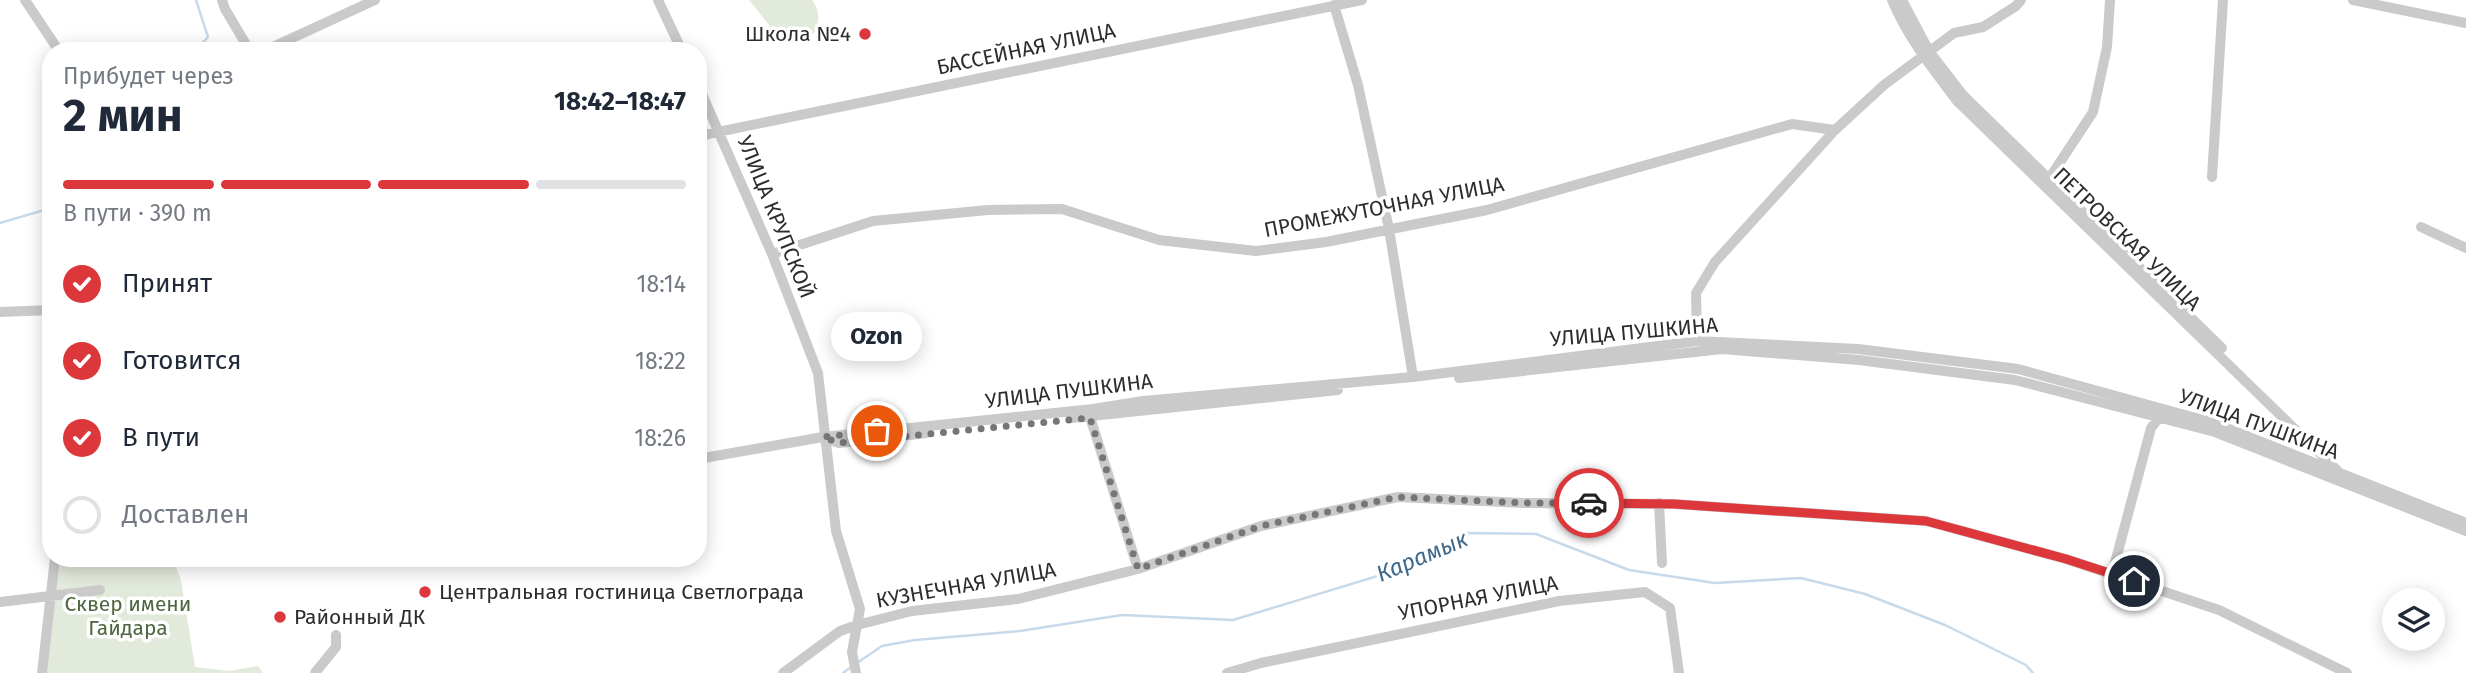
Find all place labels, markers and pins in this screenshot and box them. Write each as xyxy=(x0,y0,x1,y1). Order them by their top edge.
place label: Школа №4 xyxy=(745,21,851,47)
marker: Школа №4 xyxy=(857,26,873,42)
callout: Ozon xyxy=(832,312,922,361)
pin xyxy=(847,401,907,461)
pin xyxy=(2104,551,2164,611)
place label: Центральная гостиница Светлограда xyxy=(439,579,804,605)
marker: Центральная гостиница Светлограда xyxy=(417,584,433,600)
place label: Районный ДК xyxy=(294,604,426,630)
marker: Районный ДК xyxy=(272,609,288,625)

